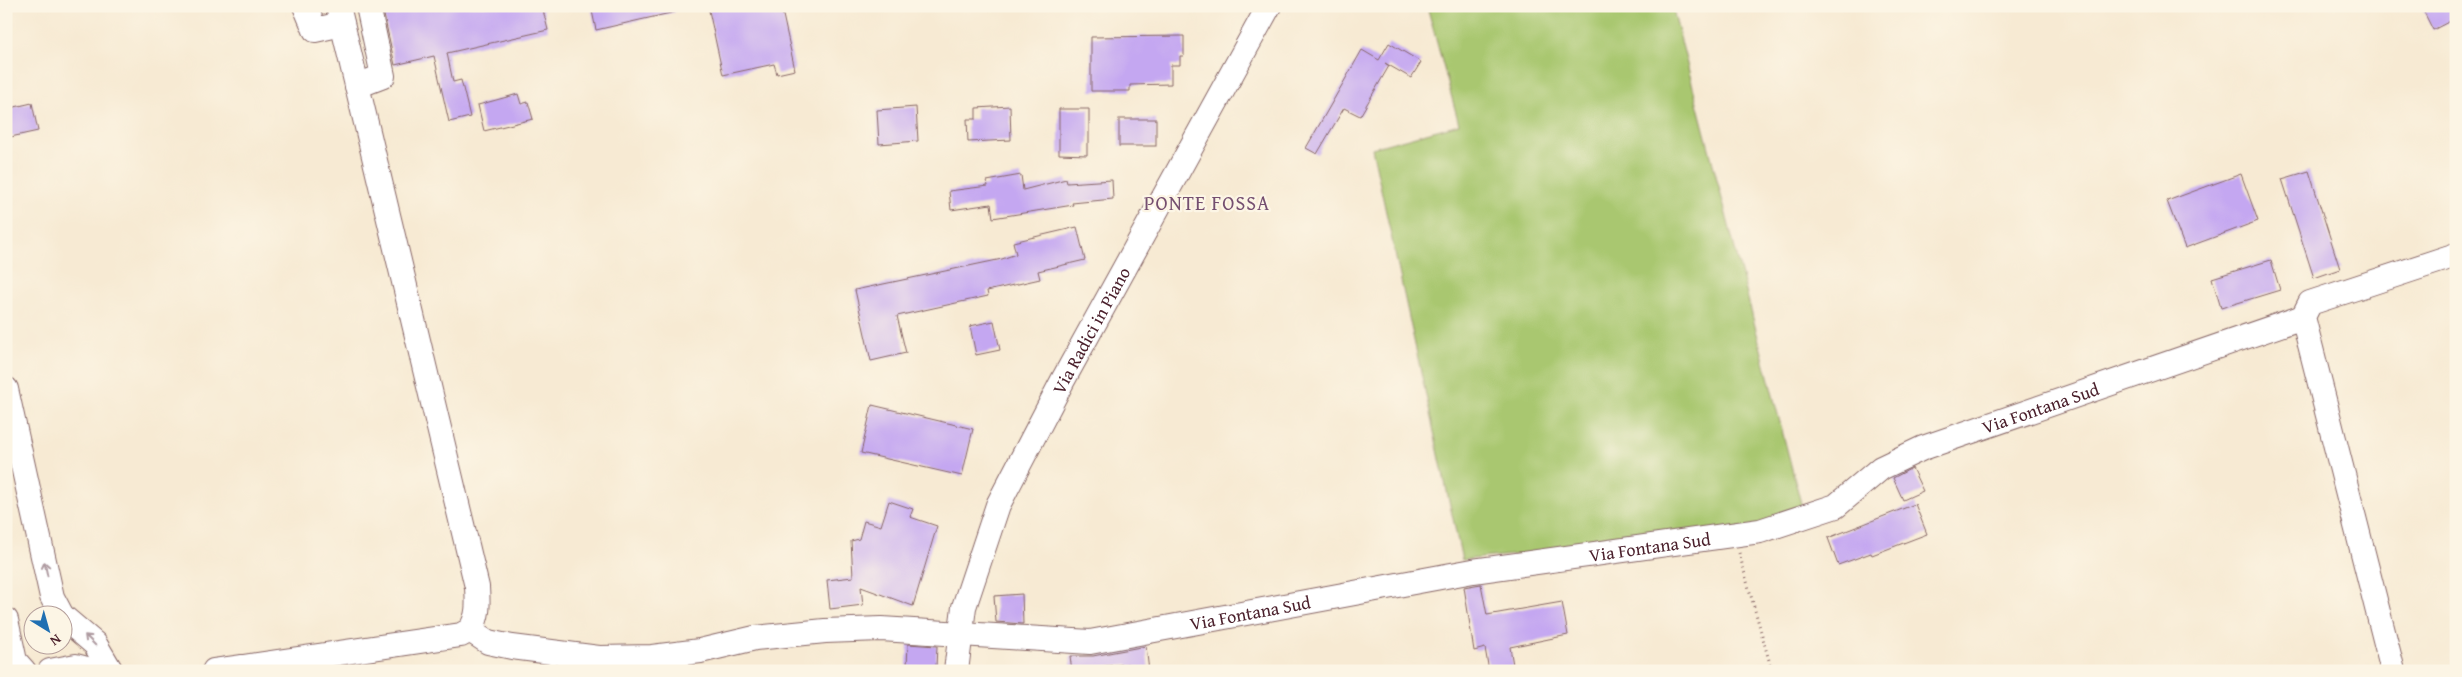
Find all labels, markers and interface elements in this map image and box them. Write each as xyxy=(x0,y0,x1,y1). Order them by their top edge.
district label: PONTE FOSSA xyxy=(1144,188,1270,217)
street label: Via Radici in Piano xyxy=(1045,261,1137,398)
street label: Via Fontana Sud xyxy=(1978,375,2103,440)
street label: Via Fontana Sud xyxy=(1587,525,1712,568)
one-way arrow xyxy=(41,561,50,577)
street label: Via Fontana Sud xyxy=(1188,588,1313,637)
north arrow xyxy=(22,604,72,654)
text: N xyxy=(46,630,66,652)
one-way arrow xyxy=(84,634,96,647)

